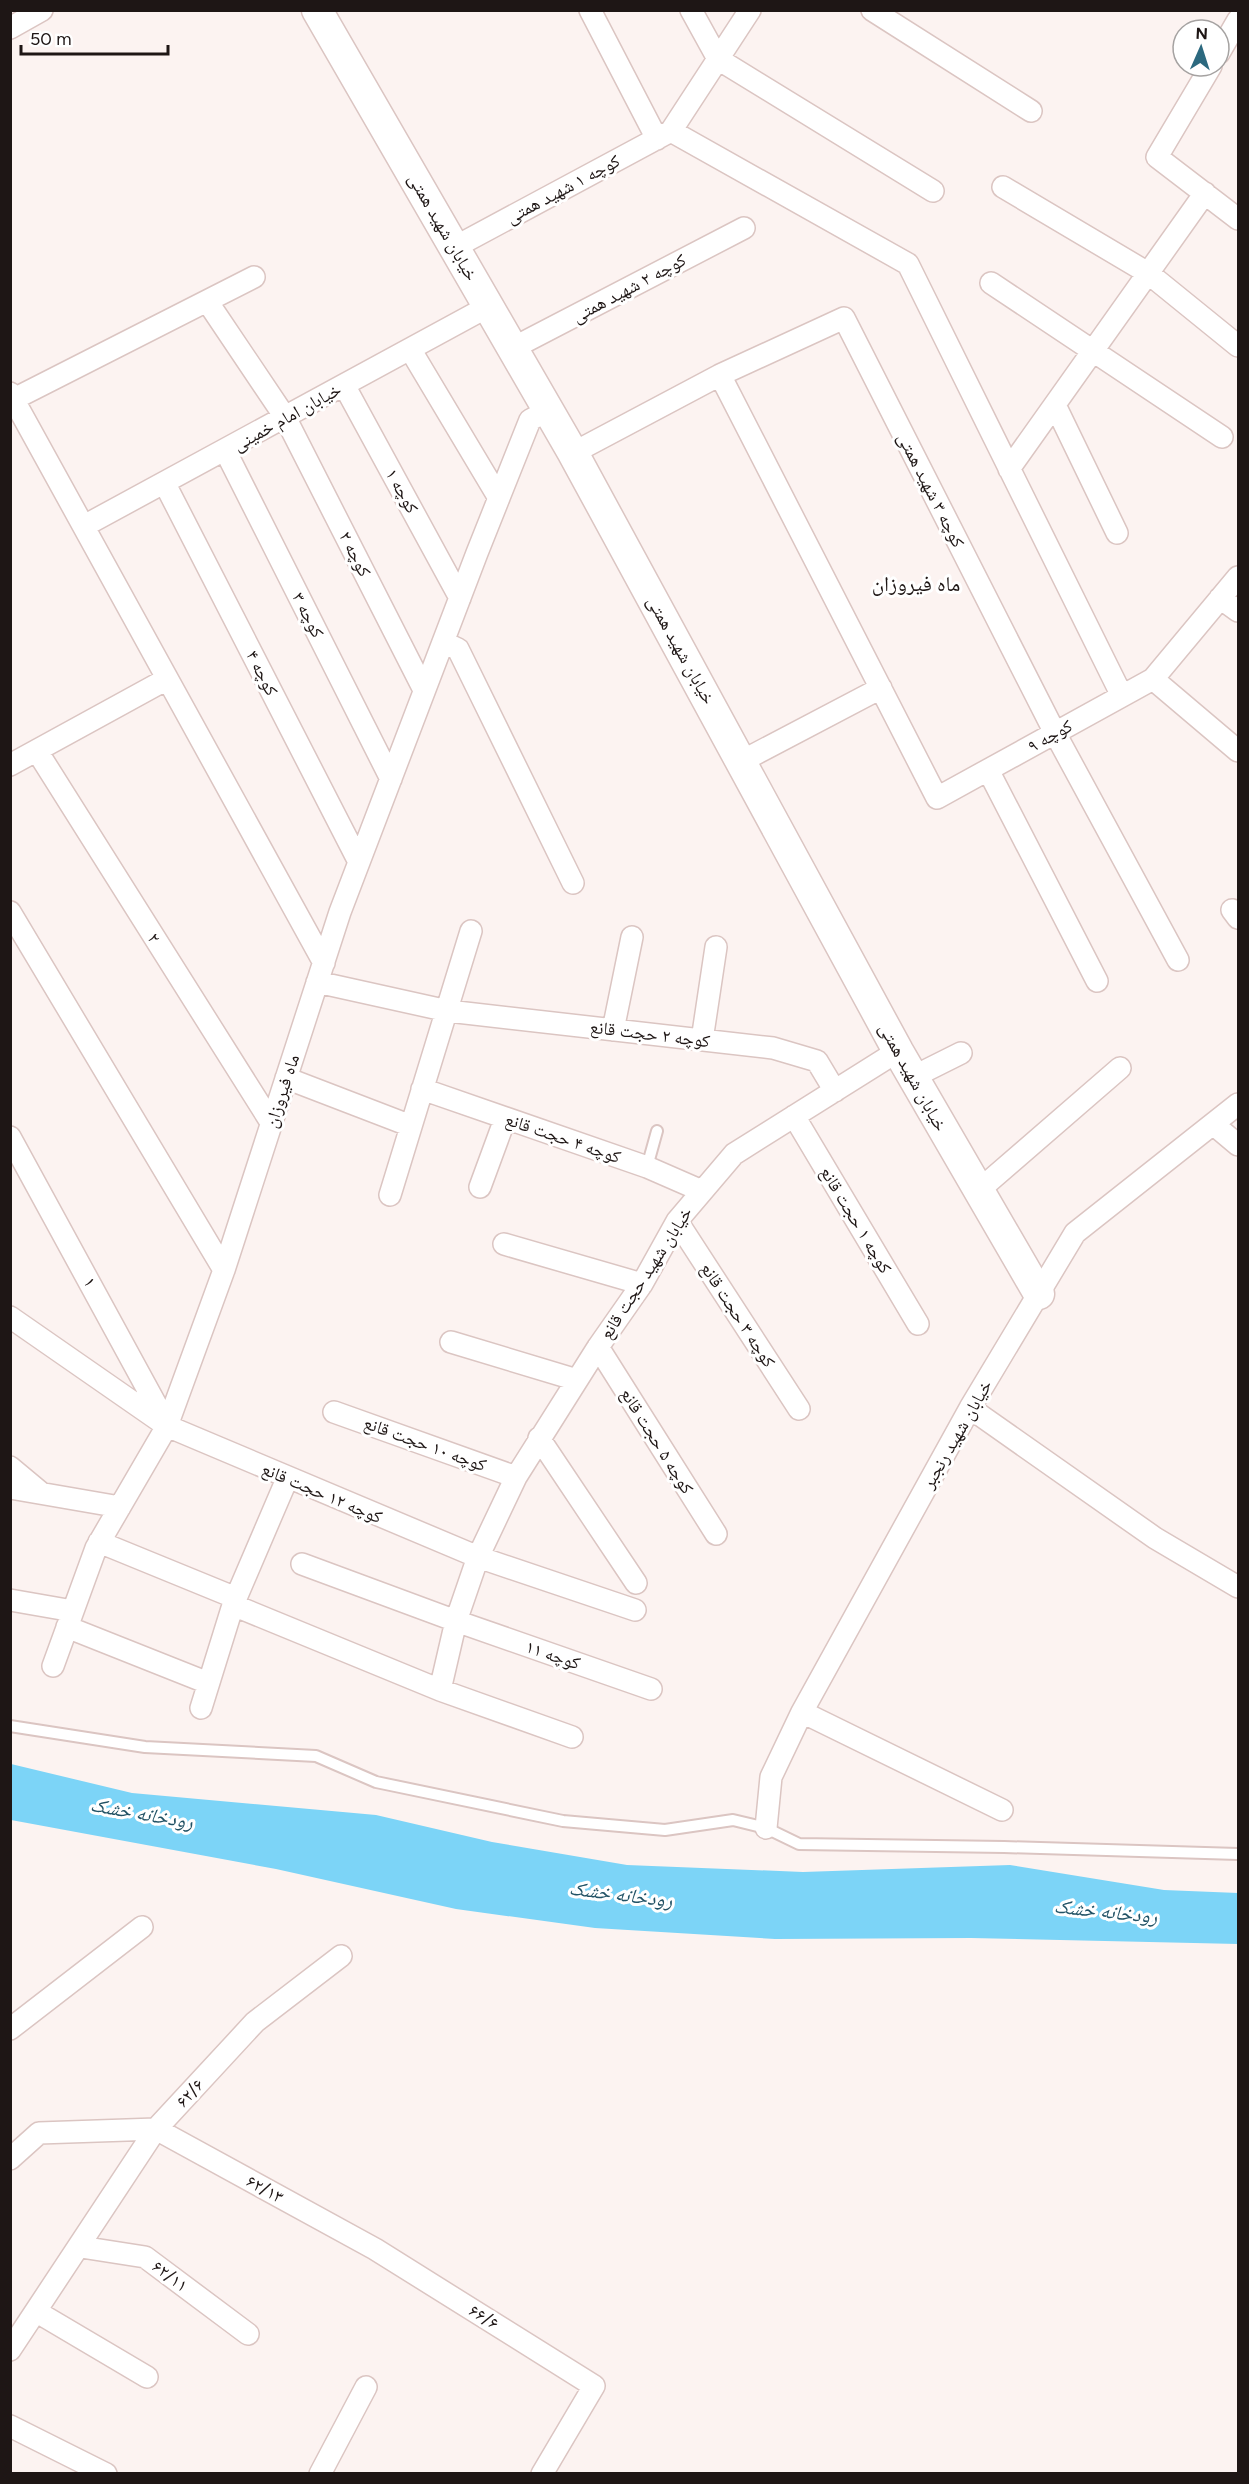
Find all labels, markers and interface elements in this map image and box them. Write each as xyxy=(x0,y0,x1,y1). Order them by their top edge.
scale bar xyxy=(21,18,168,56)
north arrow xyxy=(1171,18,1231,78)
text: N xyxy=(1195,24,1208,43)
text: 50 m xyxy=(30,28,72,50)
street label: کوچه ۱ شهید همتی xyxy=(502,149,624,228)
street label: خیابان شهید همتی xyxy=(403,169,483,285)
street label: کوچه ۲ شهید همتی xyxy=(568,248,690,327)
street label: خیابان امام خمینی xyxy=(229,378,345,457)
street label: کوچه ۳ شهید همتی xyxy=(893,429,970,552)
street label: کوچه ۱ xyxy=(381,465,424,518)
street label: کوچه ۲ xyxy=(334,528,376,581)
district label: ماه فیروزان xyxy=(872,571,960,596)
street label: کوچه ۳ xyxy=(287,589,329,642)
street label: خیابان شهید همتی xyxy=(642,592,720,708)
street label: کوچه ۴ xyxy=(241,647,283,700)
street label: کوچه ۹ xyxy=(1024,714,1077,757)
street label: ۲ xyxy=(143,929,165,947)
street label: کوچه ۲ حجت قانع xyxy=(589,1016,712,1053)
street label: خیابان شهید همتی xyxy=(874,1019,952,1135)
street label: ماه فیروزان xyxy=(260,1051,304,1131)
street label: کوچه ۴ حجت قانع xyxy=(502,1108,624,1169)
street label: کوچه ۱ حجت قانع xyxy=(815,1163,897,1278)
street label: خیابان شهید حجت قانع xyxy=(595,1203,698,1344)
street label: کوچه ۳ حجت قانع xyxy=(695,1258,780,1373)
street label: ۱ xyxy=(78,1273,102,1291)
street label: خیابان شهید رنجبر xyxy=(917,1376,997,1493)
street label: کوچه ۵ حجت قانع xyxy=(615,1384,699,1499)
street label: کوچه ۱۰ حجت قانع xyxy=(360,1412,490,1477)
street label: کوچه ۱۲ حجت قانع xyxy=(258,1458,386,1529)
street label: کوچه ۱۱ xyxy=(523,1635,584,1675)
water label: رودخانه خشک xyxy=(89,1792,196,1834)
water label: رودخانه خشک xyxy=(568,1876,674,1912)
water label: رودخانه خشک xyxy=(1053,1894,1159,1928)
street label: ۶۲/۶ xyxy=(171,2074,209,2112)
street label: ۶۲/۱۳ xyxy=(242,2170,288,2208)
street label: ۶۲/۱۱ xyxy=(148,2255,192,2297)
street label: ۶۶/۶ xyxy=(465,2299,503,2335)

